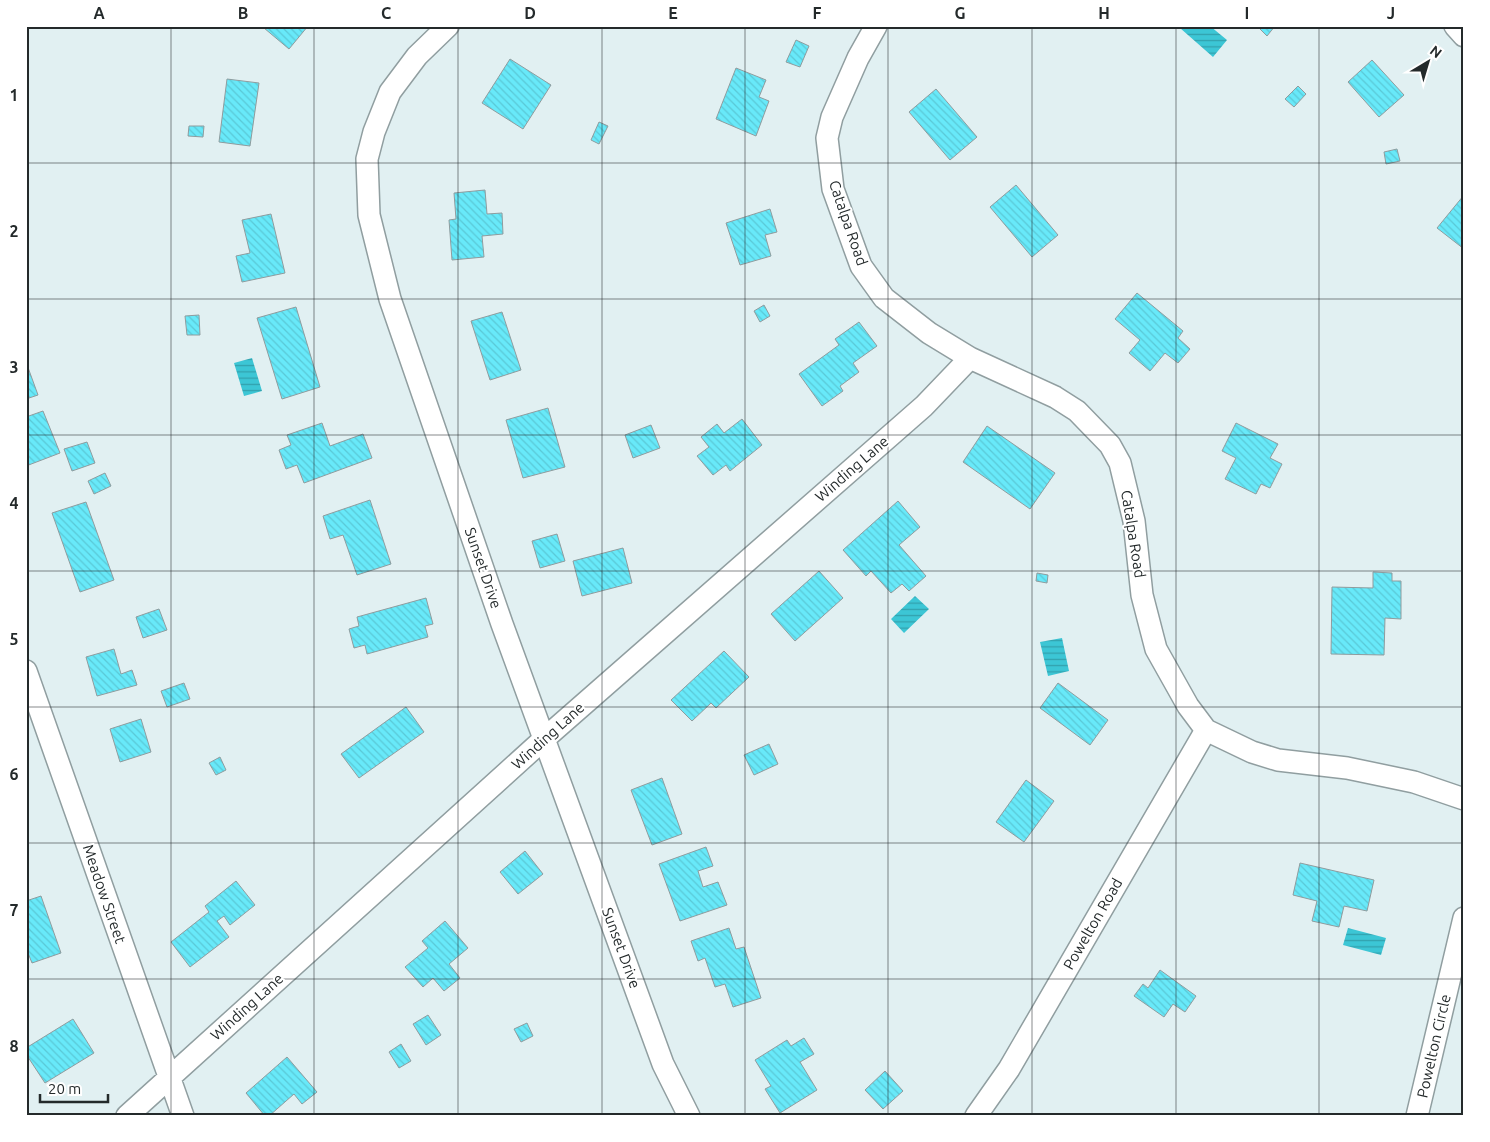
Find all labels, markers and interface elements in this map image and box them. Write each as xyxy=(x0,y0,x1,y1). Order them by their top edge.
text: A xyxy=(93,4,105,22)
text: B xyxy=(238,4,248,22)
text: C xyxy=(381,4,391,22)
text: D xyxy=(524,4,536,22)
text: E xyxy=(668,4,678,22)
text: F xyxy=(813,4,822,22)
text: G xyxy=(954,4,966,22)
text: H xyxy=(1098,4,1110,22)
text: I xyxy=(1245,4,1249,22)
text: J xyxy=(1387,4,1395,22)
north arrow xyxy=(1402,38,1452,88)
text: N xyxy=(1427,42,1445,61)
text: 1 xyxy=(9,86,19,104)
street label: Catalpa Road xyxy=(826,178,871,268)
text: 2 xyxy=(9,222,19,240)
text: 3 xyxy=(9,358,19,376)
street label: Winding Lane xyxy=(812,432,892,505)
street label: Catalpa Road xyxy=(1118,489,1149,579)
text: 4 xyxy=(9,494,19,512)
street label: Sunset Drive xyxy=(462,525,505,611)
text: 5 xyxy=(9,630,19,648)
street label: Winding Lane xyxy=(508,699,587,773)
text: 6 xyxy=(9,765,19,783)
street label: Meadow Street xyxy=(80,842,129,946)
street label: Powelton Road xyxy=(1060,875,1126,972)
text: 7 xyxy=(9,901,19,919)
street label: Sunset Drive xyxy=(599,905,644,990)
street label: Winding Lane xyxy=(207,970,286,1044)
street label: Powelton Circle xyxy=(1413,992,1454,1099)
text: 8 xyxy=(9,1037,19,1055)
scale bar xyxy=(40,1072,108,1104)
text: 20 m xyxy=(48,1080,81,1097)

